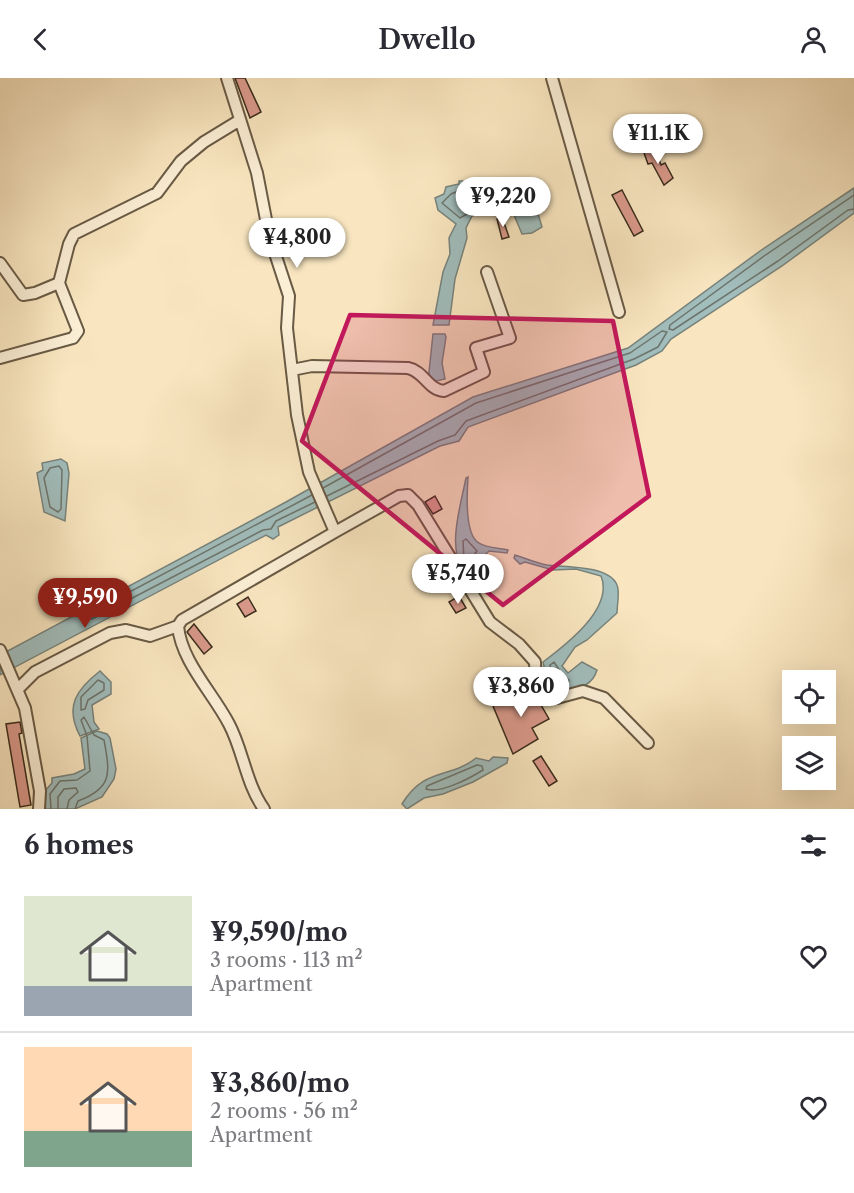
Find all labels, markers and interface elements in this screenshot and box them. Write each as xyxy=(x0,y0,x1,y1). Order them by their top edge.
icon: back xyxy=(24,23,57,56)
text: Dwello xyxy=(378,23,476,56)
icon: person xyxy=(797,23,830,56)
pin: ¥11.1K xyxy=(609,114,707,165)
text: ¥11.1K xyxy=(627,121,689,145)
pin: ¥9,220 xyxy=(454,177,552,228)
text: ¥9,220 xyxy=(470,184,536,208)
pin: ¥4,800 xyxy=(248,218,346,269)
text: ¥4,800 xyxy=(263,225,331,249)
pin: ¥5,740 xyxy=(409,554,507,605)
text: ¥5,740 xyxy=(426,561,490,585)
pin: ¥9,590 xyxy=(36,578,134,629)
text: ¥9,590 xyxy=(52,585,118,609)
pin: ¥3,860 xyxy=(472,667,570,718)
map controls xyxy=(782,670,836,790)
button: locate xyxy=(782,670,836,724)
text: ¥3,860 xyxy=(487,674,555,698)
button: layers xyxy=(782,736,836,790)
text: 6 homes xyxy=(24,829,134,861)
icon: filters xyxy=(797,829,830,862)
text: ¥9,590/mo xyxy=(210,916,348,948)
icon: home xyxy=(72,920,144,992)
icon: heart xyxy=(797,940,830,973)
text: 3 rooms · 113 m² xyxy=(210,948,363,972)
text: Apartment xyxy=(210,972,313,996)
text: ¥3,860/mo xyxy=(210,1067,350,1099)
icon: home xyxy=(72,1071,144,1143)
icon: heart xyxy=(797,1091,830,1124)
text: 2 rooms · 56 m² xyxy=(210,1099,358,1123)
text: Apartment xyxy=(210,1123,313,1147)

